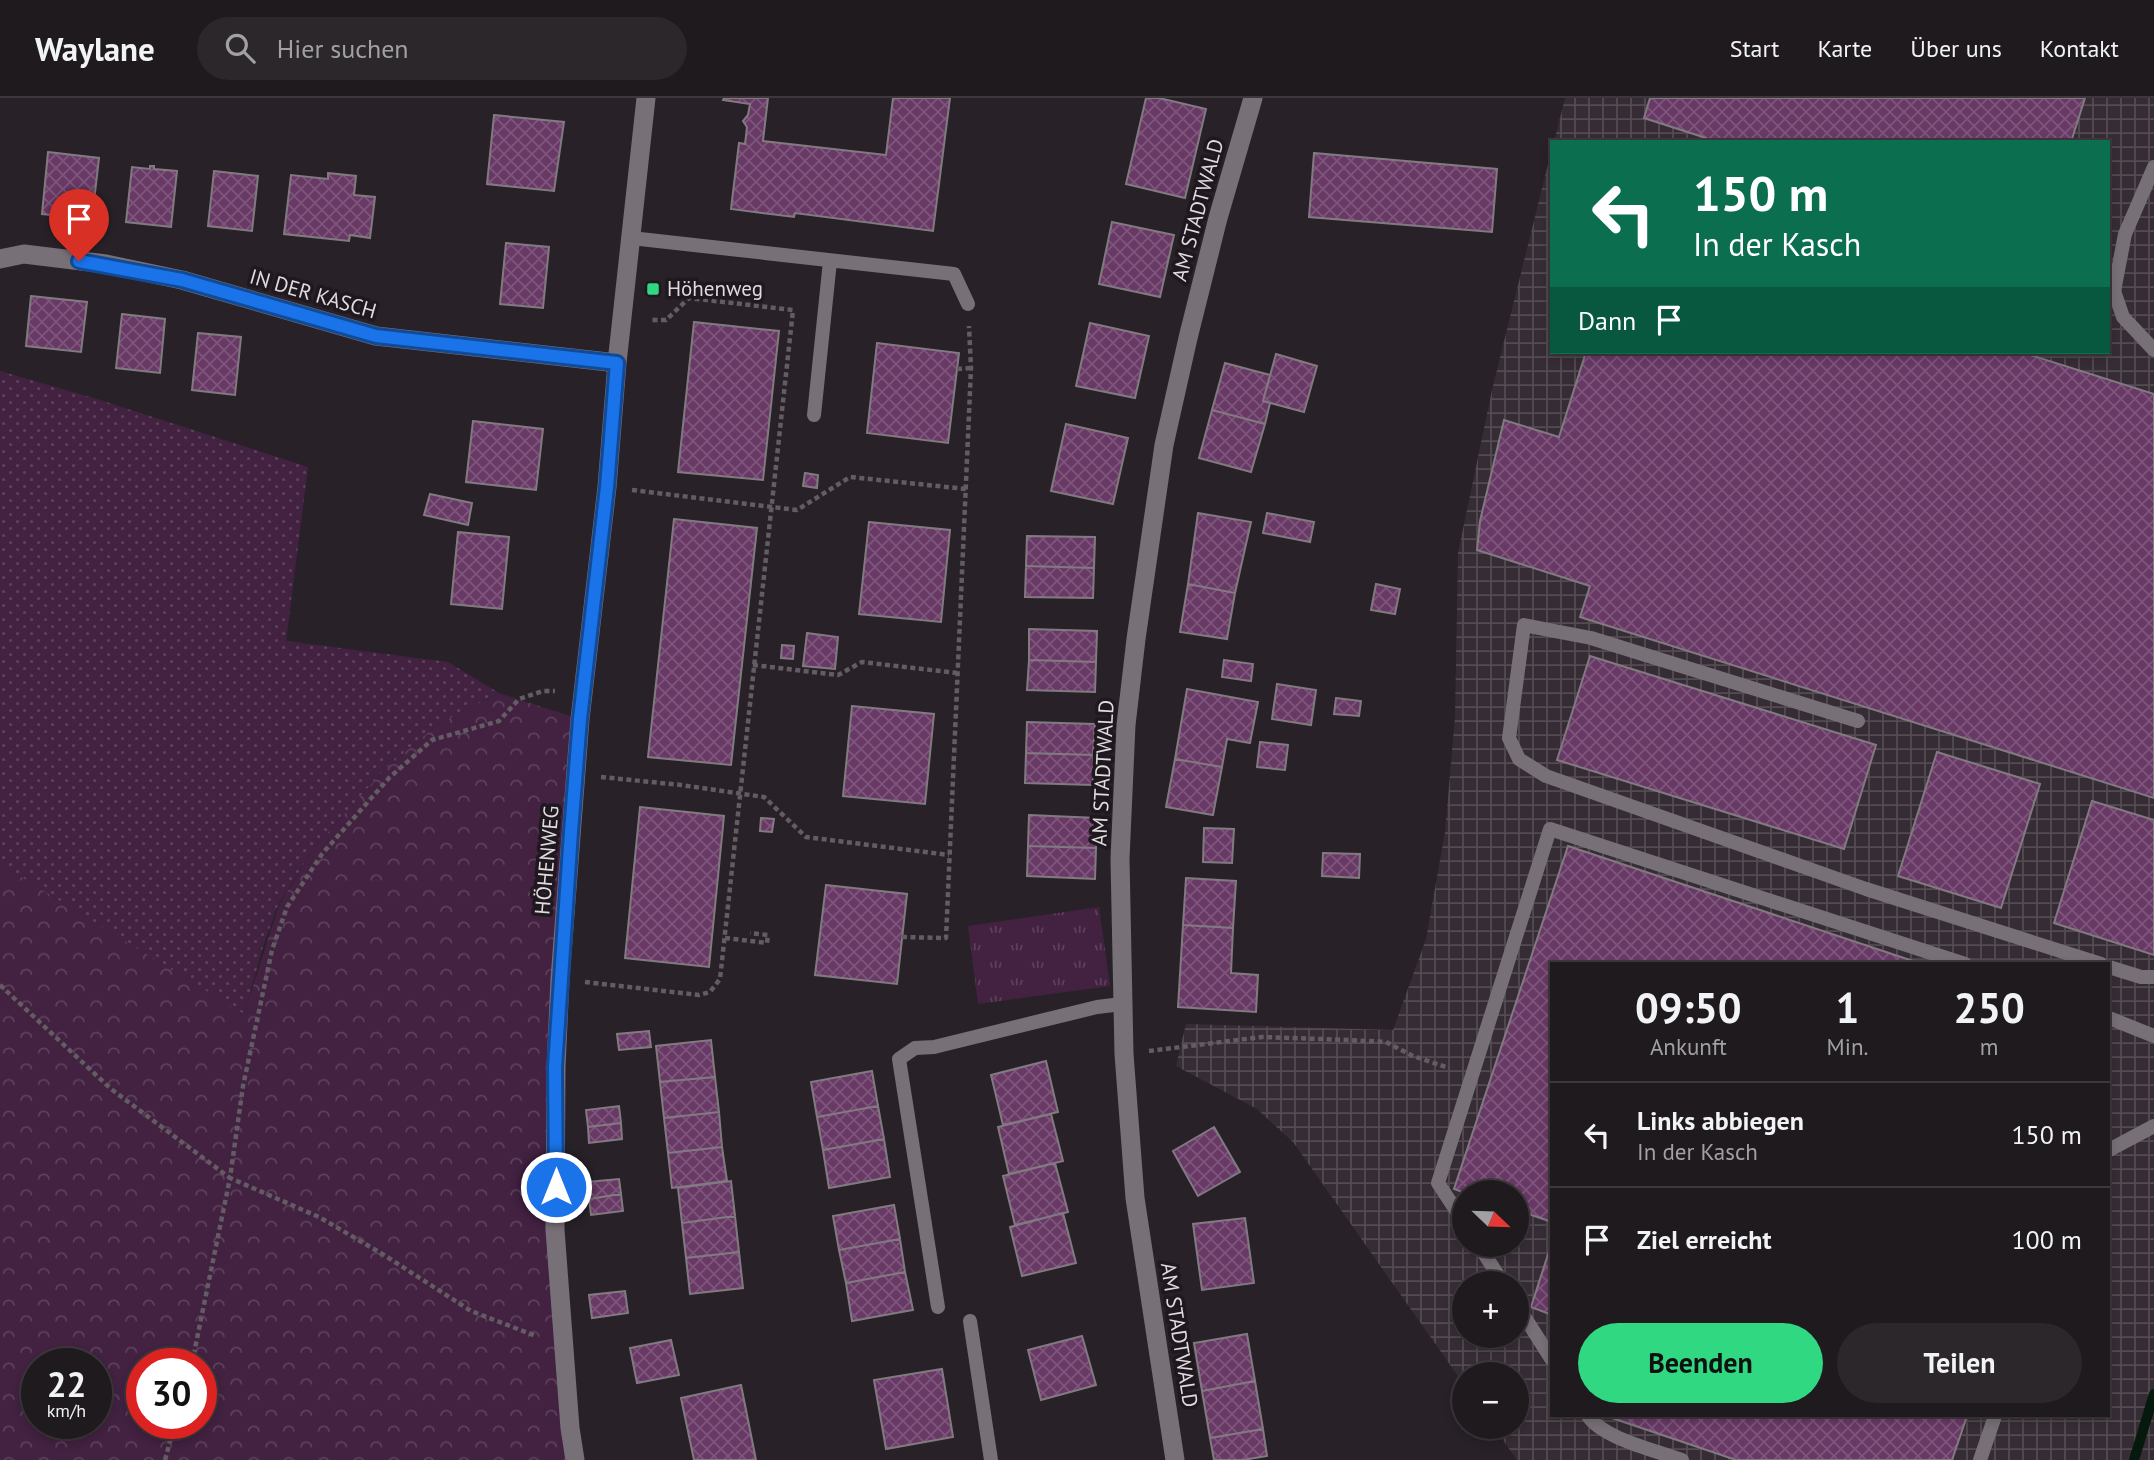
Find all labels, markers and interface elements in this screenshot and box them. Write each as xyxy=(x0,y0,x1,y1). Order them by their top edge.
search box xyxy=(197,17,687,80)
text: Waylane xyxy=(35,27,155,70)
icon: search xyxy=(221,29,259,67)
text: Hier suchen xyxy=(277,32,409,65)
text: Start xyxy=(1730,33,1779,64)
text: Karte xyxy=(1817,33,1872,64)
text: Über uns xyxy=(1910,33,2002,64)
text: Kontakt xyxy=(2040,33,2119,64)
street label: AM STADTWALD xyxy=(1166,136,1229,284)
text: 150 m xyxy=(1693,161,1828,225)
icon: left xyxy=(1578,168,1669,259)
pin xyxy=(49,189,109,261)
icon: arrive xyxy=(60,200,98,238)
text: In der Kasch xyxy=(1693,223,1861,265)
street label: IN DER KASCH xyxy=(247,263,380,325)
place label: Höhenweg xyxy=(667,275,763,302)
marker: Höhenweg xyxy=(645,281,661,297)
icon: arrive xyxy=(1650,301,1688,339)
text: Dann xyxy=(1578,304,1636,337)
street label: AM STADTWALD xyxy=(1085,699,1120,847)
street label: HÖHENWEG xyxy=(528,804,565,916)
text: 09:50 xyxy=(1635,980,1742,1035)
text: 1 xyxy=(1836,980,1859,1035)
text: 250 xyxy=(1953,980,2025,1035)
text: Ankunft xyxy=(1650,1032,1727,1061)
text: Min. xyxy=(1827,1032,1868,1061)
text: m xyxy=(1980,1032,1999,1061)
text: Links abbiegen xyxy=(1637,1104,1804,1137)
icon: left xyxy=(1578,1116,1616,1154)
text: 150 m xyxy=(2011,1118,2082,1151)
text: In der Kasch xyxy=(1637,1137,1758,1166)
position arrow xyxy=(519,1150,593,1224)
north arrow xyxy=(1452,1180,1530,1256)
map controls xyxy=(1452,1180,1529,1439)
icon: arrive xyxy=(1578,1221,1616,1259)
text: Ziel erreicht xyxy=(1637,1223,1772,1256)
text: 100 m xyxy=(2011,1223,2082,1256)
street label: AM STADTWALD xyxy=(1155,1261,1204,1409)
button: + xyxy=(1452,1271,1529,1348)
button: Beenden xyxy=(1578,1323,1823,1403)
button: Teilen xyxy=(1837,1323,2082,1403)
speed limit sign: 30 xyxy=(126,1348,217,1439)
text: 22 xyxy=(47,1361,86,1407)
button: − xyxy=(1452,1362,1529,1439)
text: km/h xyxy=(47,1399,86,1422)

